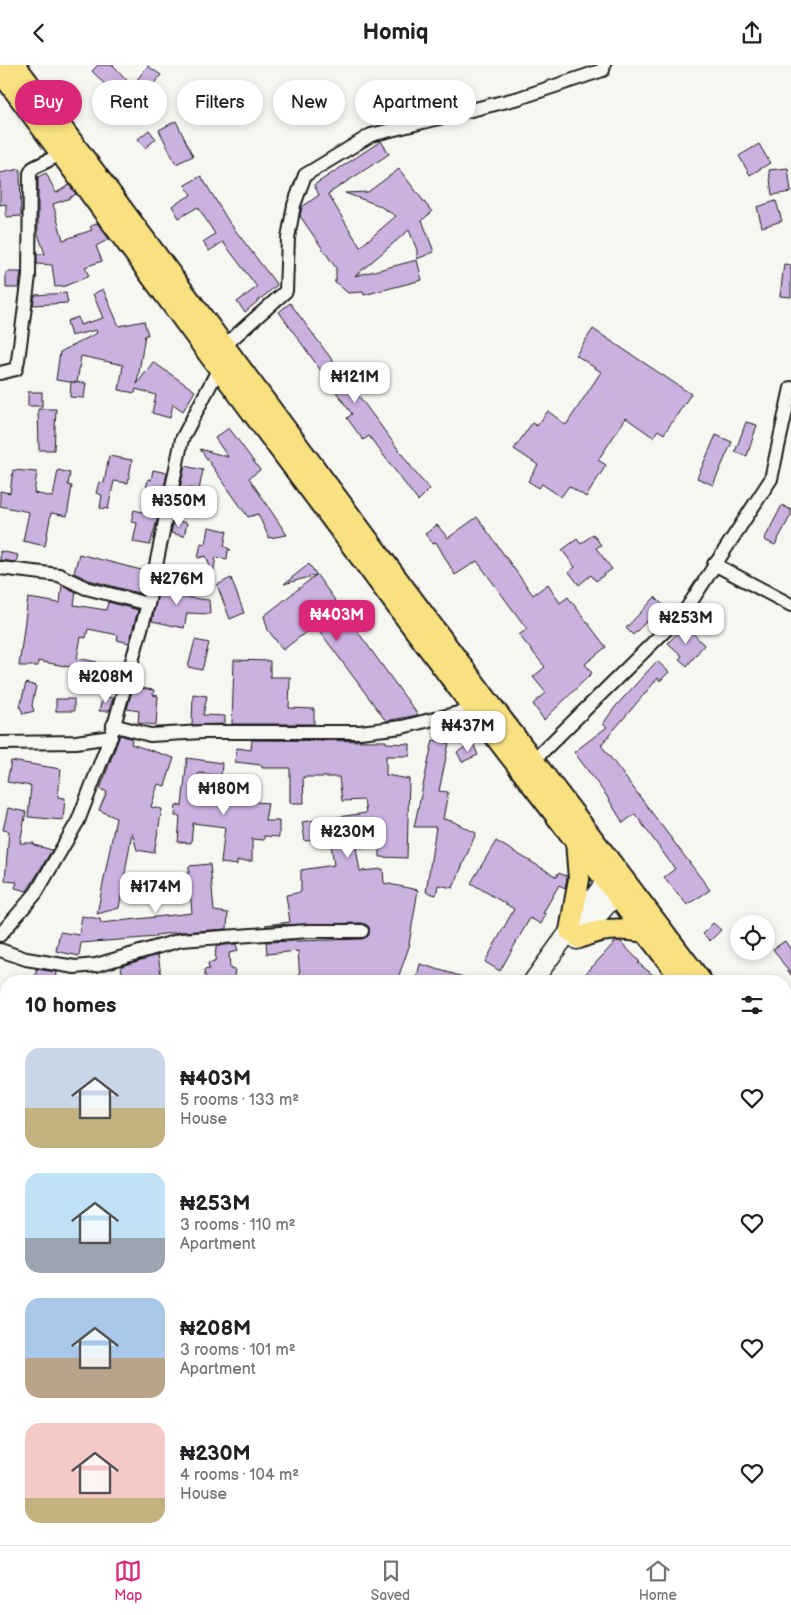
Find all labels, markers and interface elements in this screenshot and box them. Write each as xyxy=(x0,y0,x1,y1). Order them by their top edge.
icon: back xyxy=(25,19,53,47)
text: Homiq xyxy=(363,19,428,46)
icon: share xyxy=(738,19,766,47)
chip: Buy xyxy=(15,80,82,125)
chip: Rent xyxy=(92,80,167,125)
chip: Filters xyxy=(177,80,263,125)
chip: New xyxy=(273,80,345,125)
chip: Apartment xyxy=(355,80,476,125)
pin: ₦121M xyxy=(320,361,390,404)
text: ₦121M xyxy=(331,368,379,387)
pin: ₦350M xyxy=(144,485,214,528)
text: ₦350M xyxy=(152,492,206,511)
pin: ₦276M xyxy=(142,563,212,606)
text: ₦276M xyxy=(151,570,203,589)
pin: ₦403M xyxy=(302,599,372,642)
pin: ₦253M xyxy=(651,603,721,645)
text: ₦403M xyxy=(310,606,364,625)
text: ₦253M xyxy=(659,609,713,628)
pin: ₦208M xyxy=(71,661,141,704)
text: ₦208M xyxy=(79,668,133,687)
pin: ₦437M xyxy=(433,711,503,753)
text: ₦437M xyxy=(442,717,494,736)
pin: ₦180M xyxy=(189,773,259,816)
text: ₦180M xyxy=(198,780,250,799)
pin: ₦230M xyxy=(313,817,383,859)
text: ₦230M xyxy=(321,823,375,842)
pin: ₦174M xyxy=(121,871,191,914)
text: ₦174M xyxy=(131,878,181,897)
map controls xyxy=(730,915,775,960)
button: locate xyxy=(730,915,775,960)
icon: filters xyxy=(738,991,766,1019)
text: 10 homes xyxy=(25,993,116,1018)
text: ₦403M xyxy=(180,1066,251,1091)
icon: home xyxy=(65,1068,125,1128)
icon: heart xyxy=(738,1084,766,1112)
text: 5 rooms · 133 m² xyxy=(180,1091,299,1110)
text: House xyxy=(180,1110,227,1129)
text: ₦253M xyxy=(180,1191,250,1216)
icon: home xyxy=(65,1193,125,1253)
icon: heart xyxy=(738,1209,766,1237)
text: 3 rooms · 110 m² xyxy=(180,1216,296,1235)
text: Apartment xyxy=(180,1235,256,1254)
text: ₦208M xyxy=(180,1316,251,1341)
icon: home xyxy=(65,1318,125,1378)
icon: heart xyxy=(738,1334,766,1362)
text: 3 rooms · 101 m² xyxy=(180,1341,296,1360)
text: Apartment xyxy=(180,1360,256,1379)
text: ₦230M xyxy=(180,1441,251,1466)
icon: home xyxy=(65,1443,125,1503)
icon: heart xyxy=(738,1459,766,1487)
text: 4 rooms · 104 m² xyxy=(180,1466,299,1485)
text: House xyxy=(180,1485,227,1504)
tab: Map xyxy=(114,1557,142,1604)
tab: Saved xyxy=(371,1557,410,1604)
tab: Home xyxy=(639,1557,677,1604)

